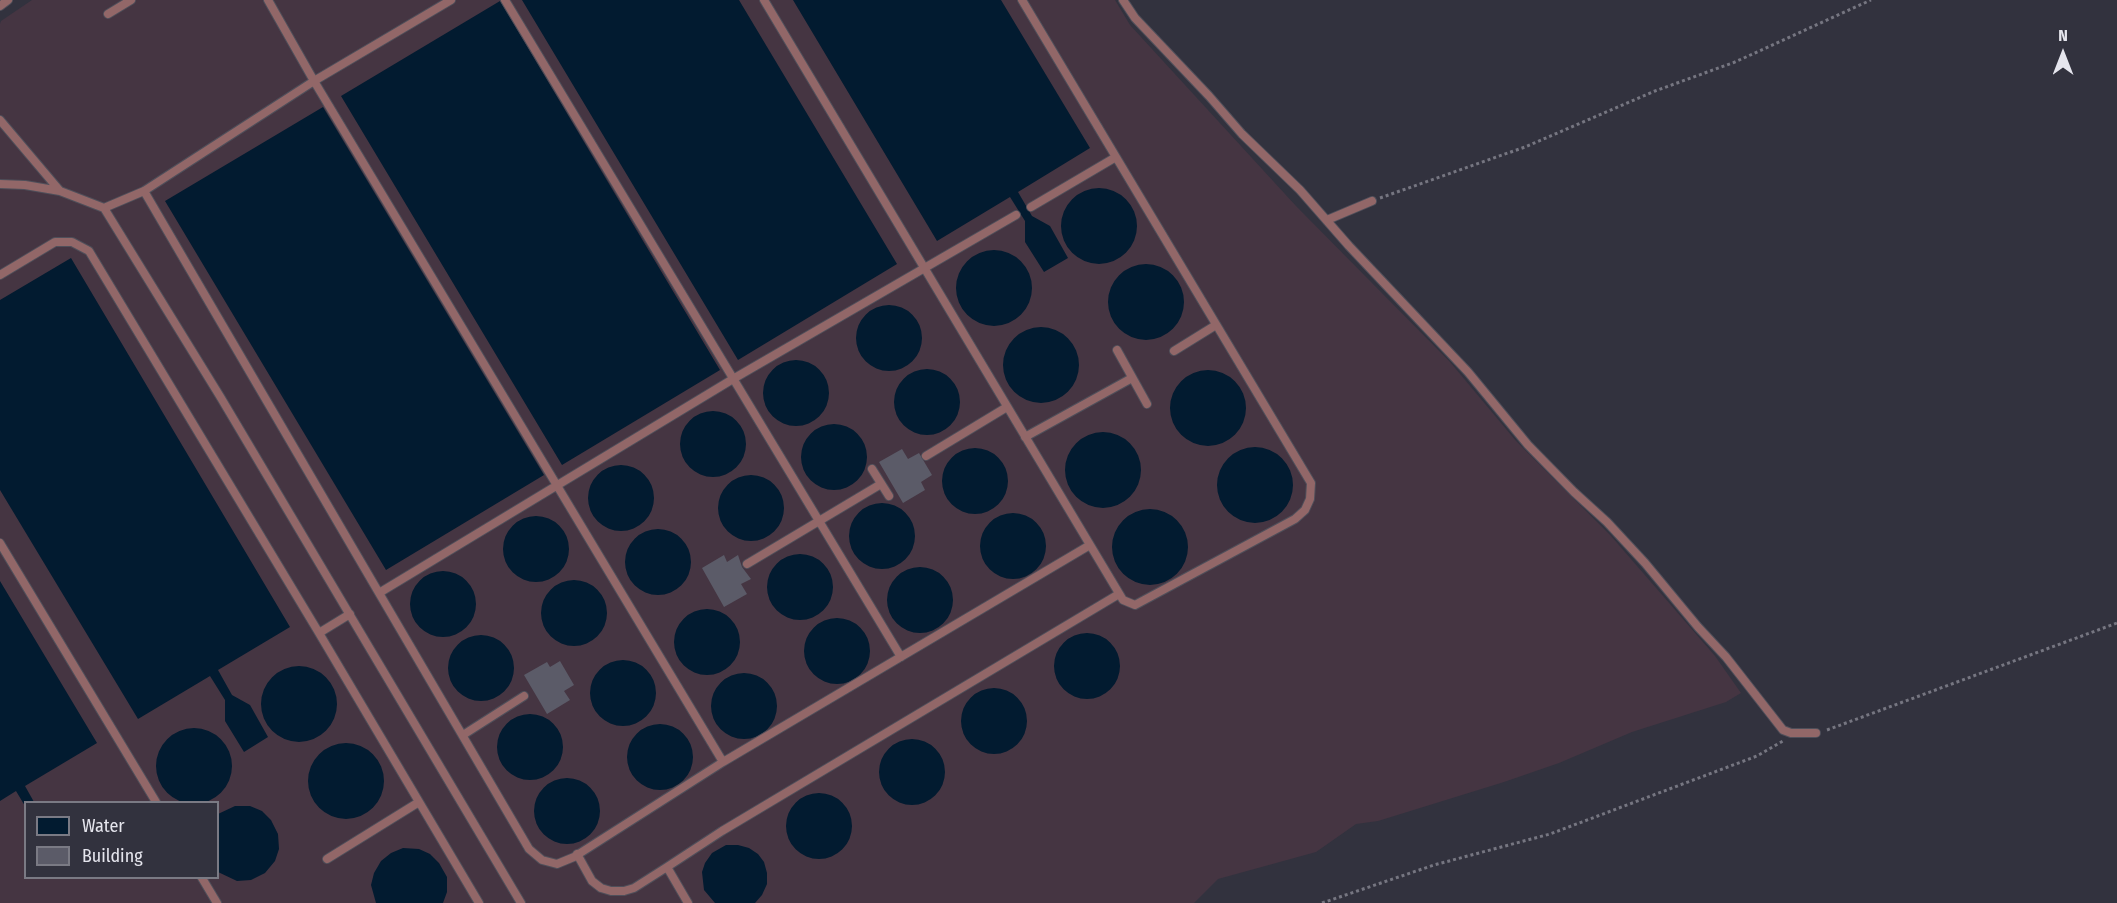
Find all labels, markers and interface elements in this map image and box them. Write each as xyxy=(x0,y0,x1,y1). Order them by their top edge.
north arrow xyxy=(2033,24,2093,84)
text: N xyxy=(2058,26,2068,45)
legend xyxy=(24,801,219,879)
text: Water xyxy=(82,815,125,837)
text: Building xyxy=(82,845,143,867)

